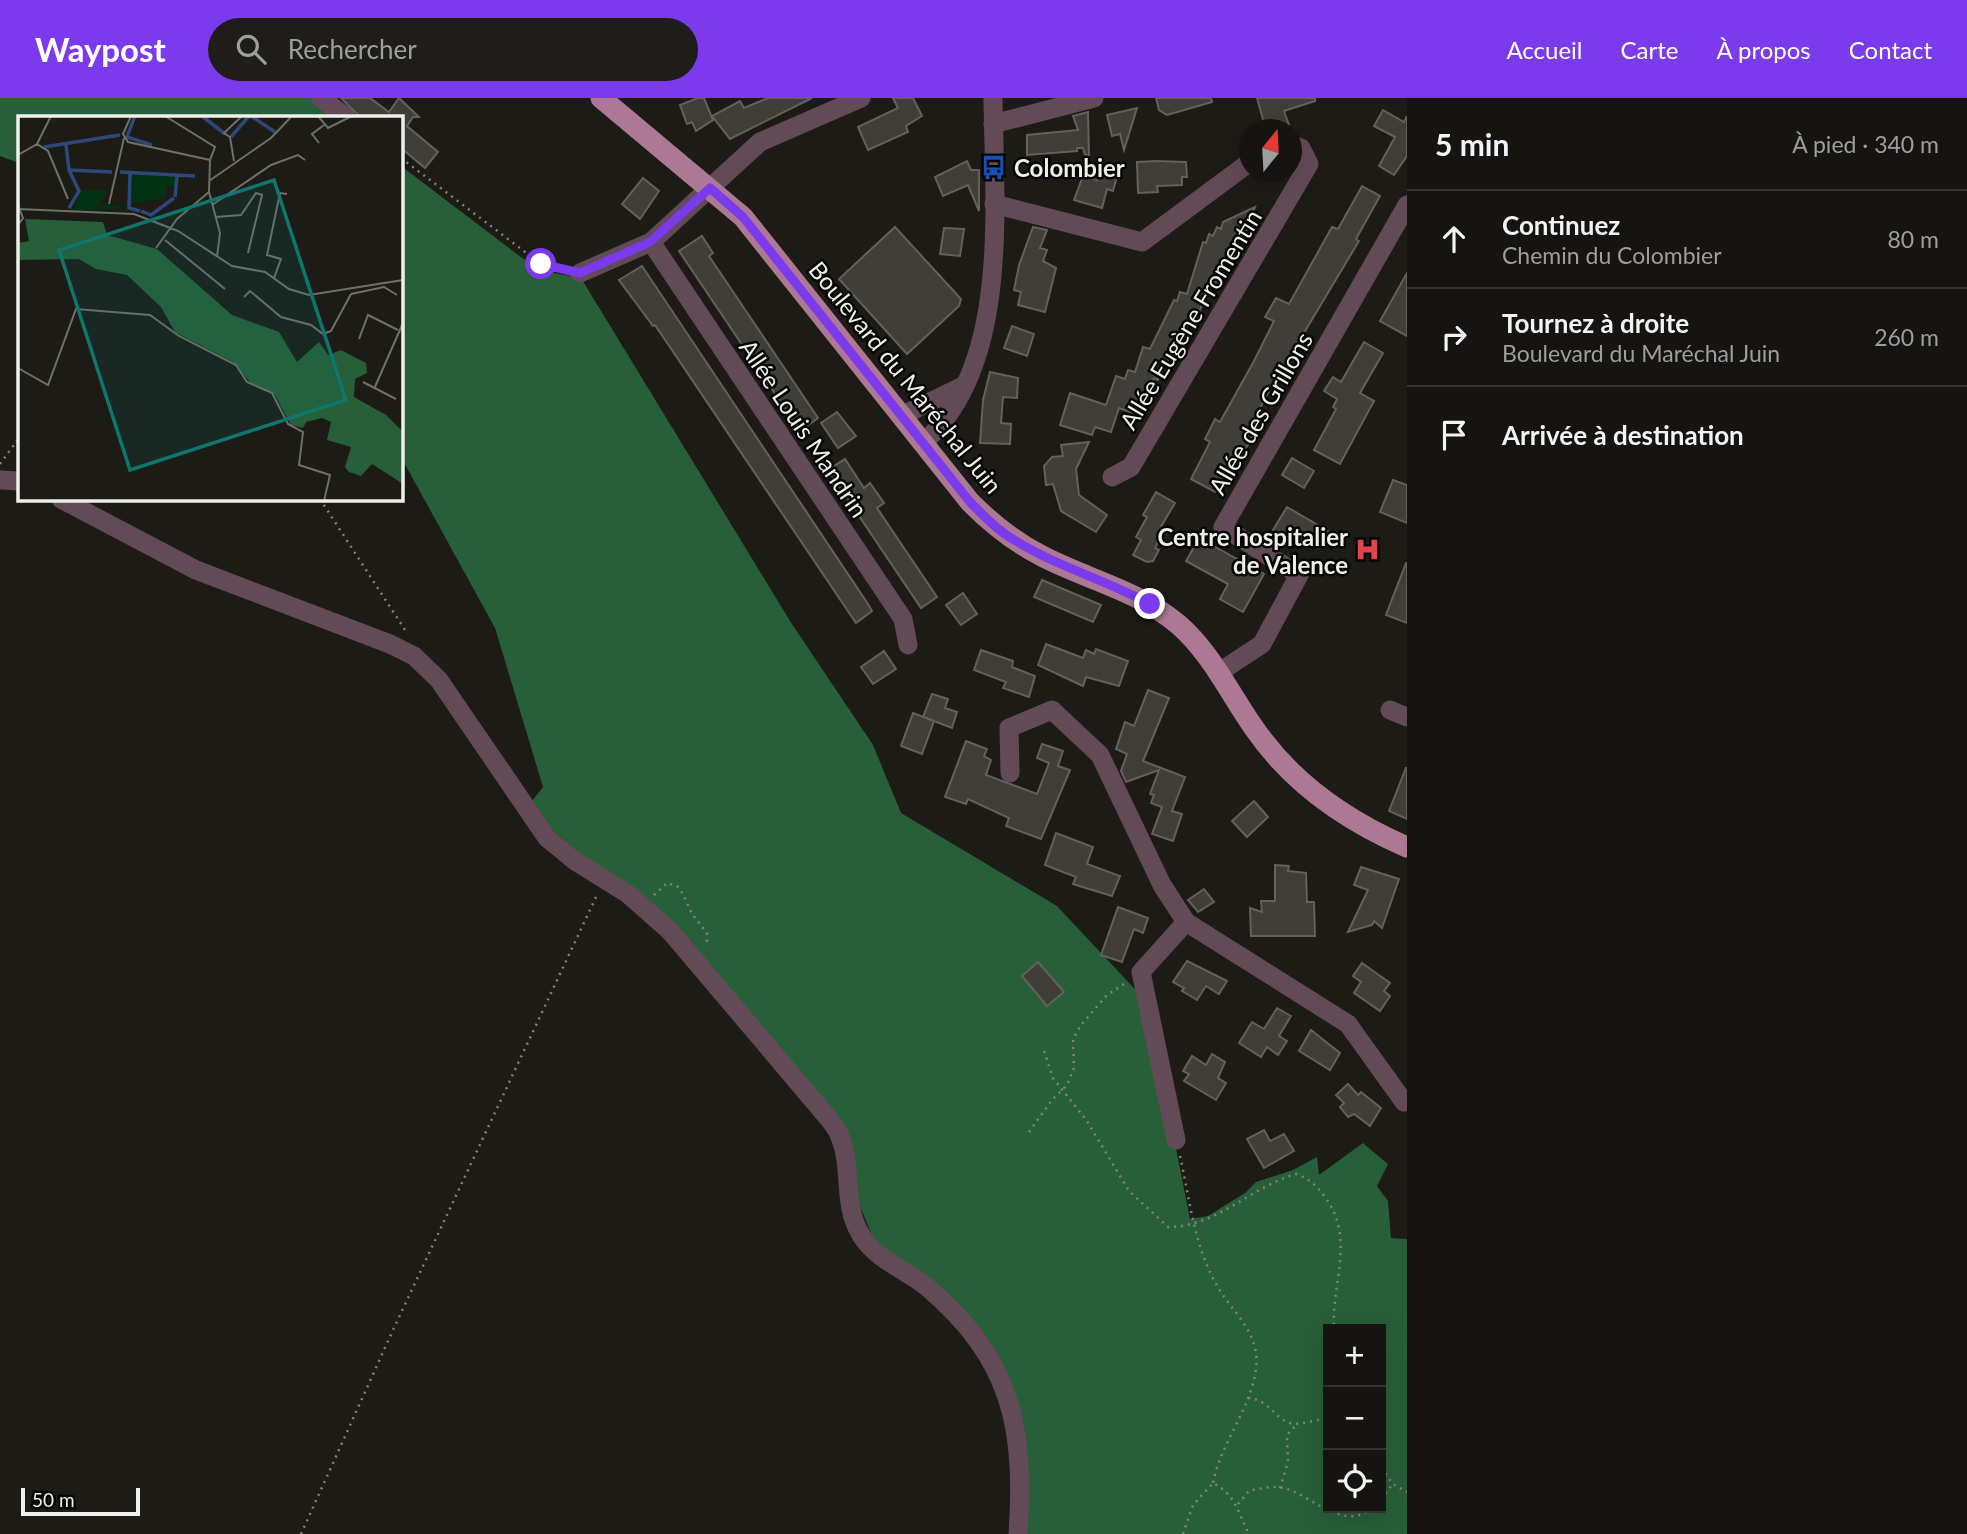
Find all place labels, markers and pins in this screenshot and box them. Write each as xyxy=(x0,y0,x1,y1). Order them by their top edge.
bus stop icon: Colombier xyxy=(980,153,1008,181)
place label: Colombier xyxy=(1014,153,1125,182)
place label: Centre hospitalier de Valence xyxy=(1157,522,1348,579)
hospital icon: Centre hospitalier de Valence xyxy=(1354,536,1382,564)

